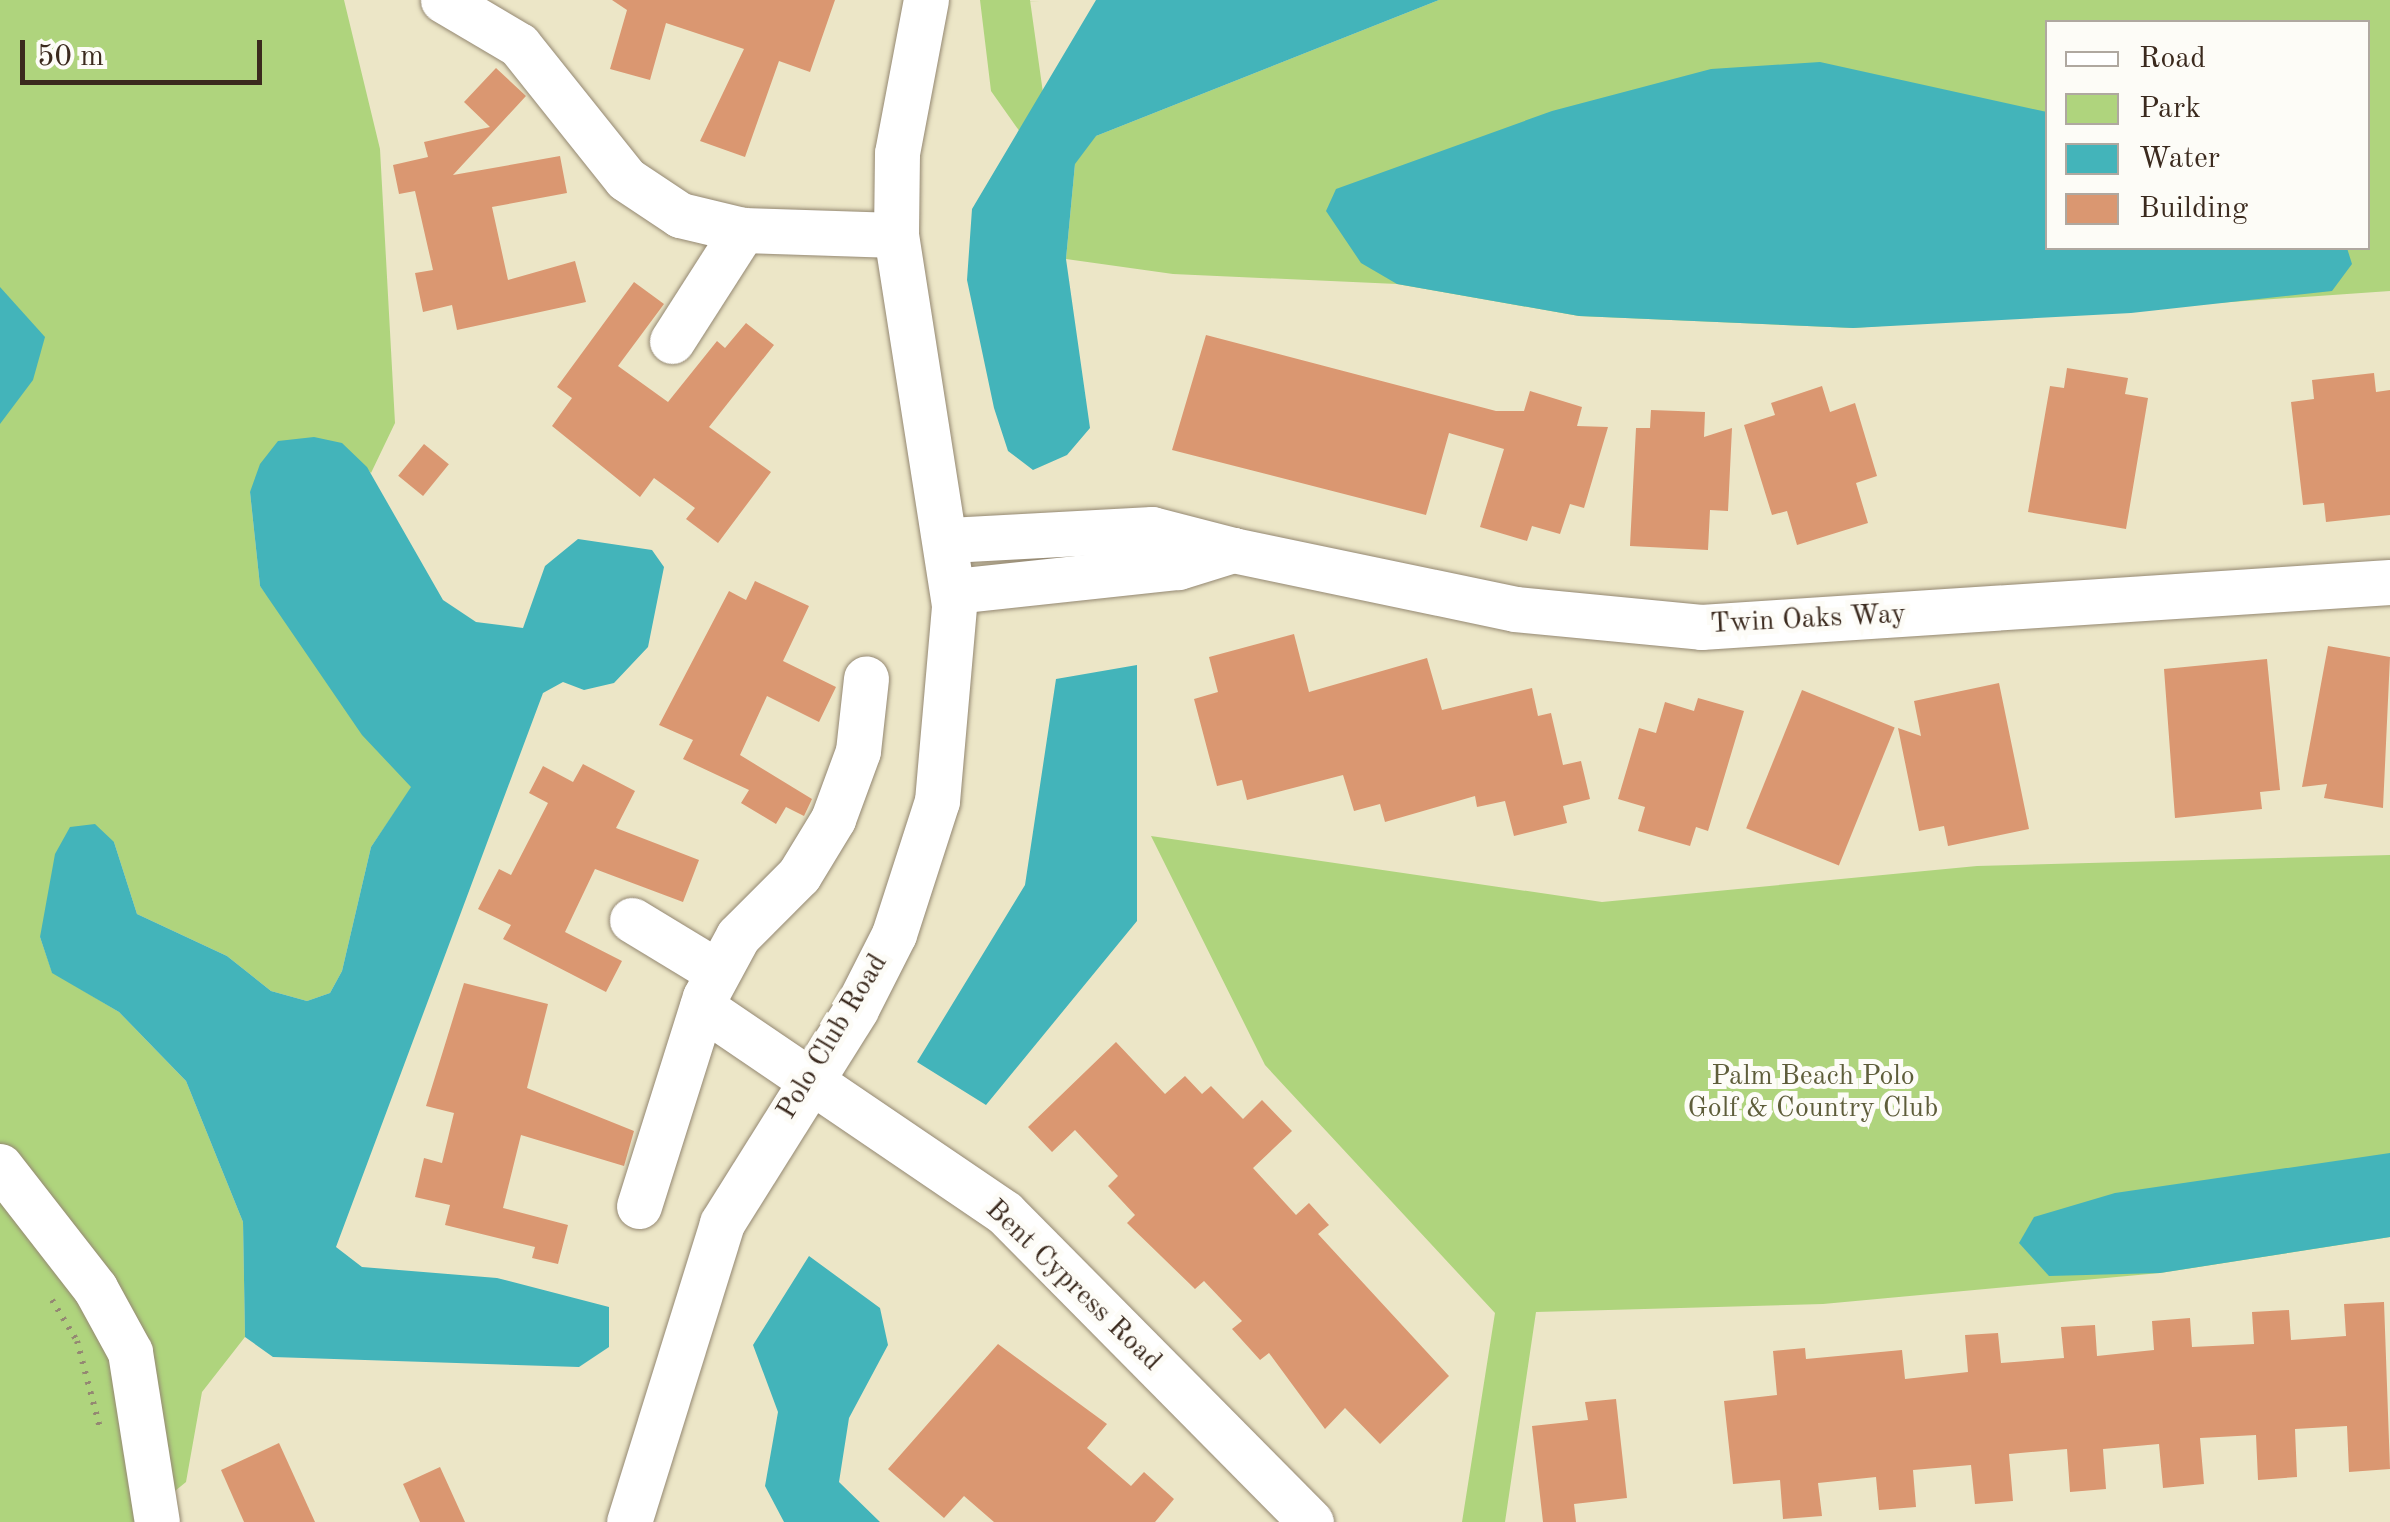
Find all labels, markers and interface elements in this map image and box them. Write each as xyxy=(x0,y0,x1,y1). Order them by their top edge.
scale bar xyxy=(25,20,268,82)
legend xyxy=(2045,20,2370,250)
text: 50 m xyxy=(37,42,104,72)
text: Road xyxy=(2139,44,2206,74)
text: Park xyxy=(2139,94,2201,124)
text: Water xyxy=(2139,144,2220,174)
text: Building xyxy=(2139,194,2248,224)
street label: Twin Oaks Way xyxy=(1709,598,1907,642)
street label: Polo Club Road xyxy=(771,948,895,1126)
park label: Palm Beach Polo Golf & Country Club xyxy=(1688,1060,1938,1126)
street label: Bent Cypress Road xyxy=(978,1193,1168,1379)

